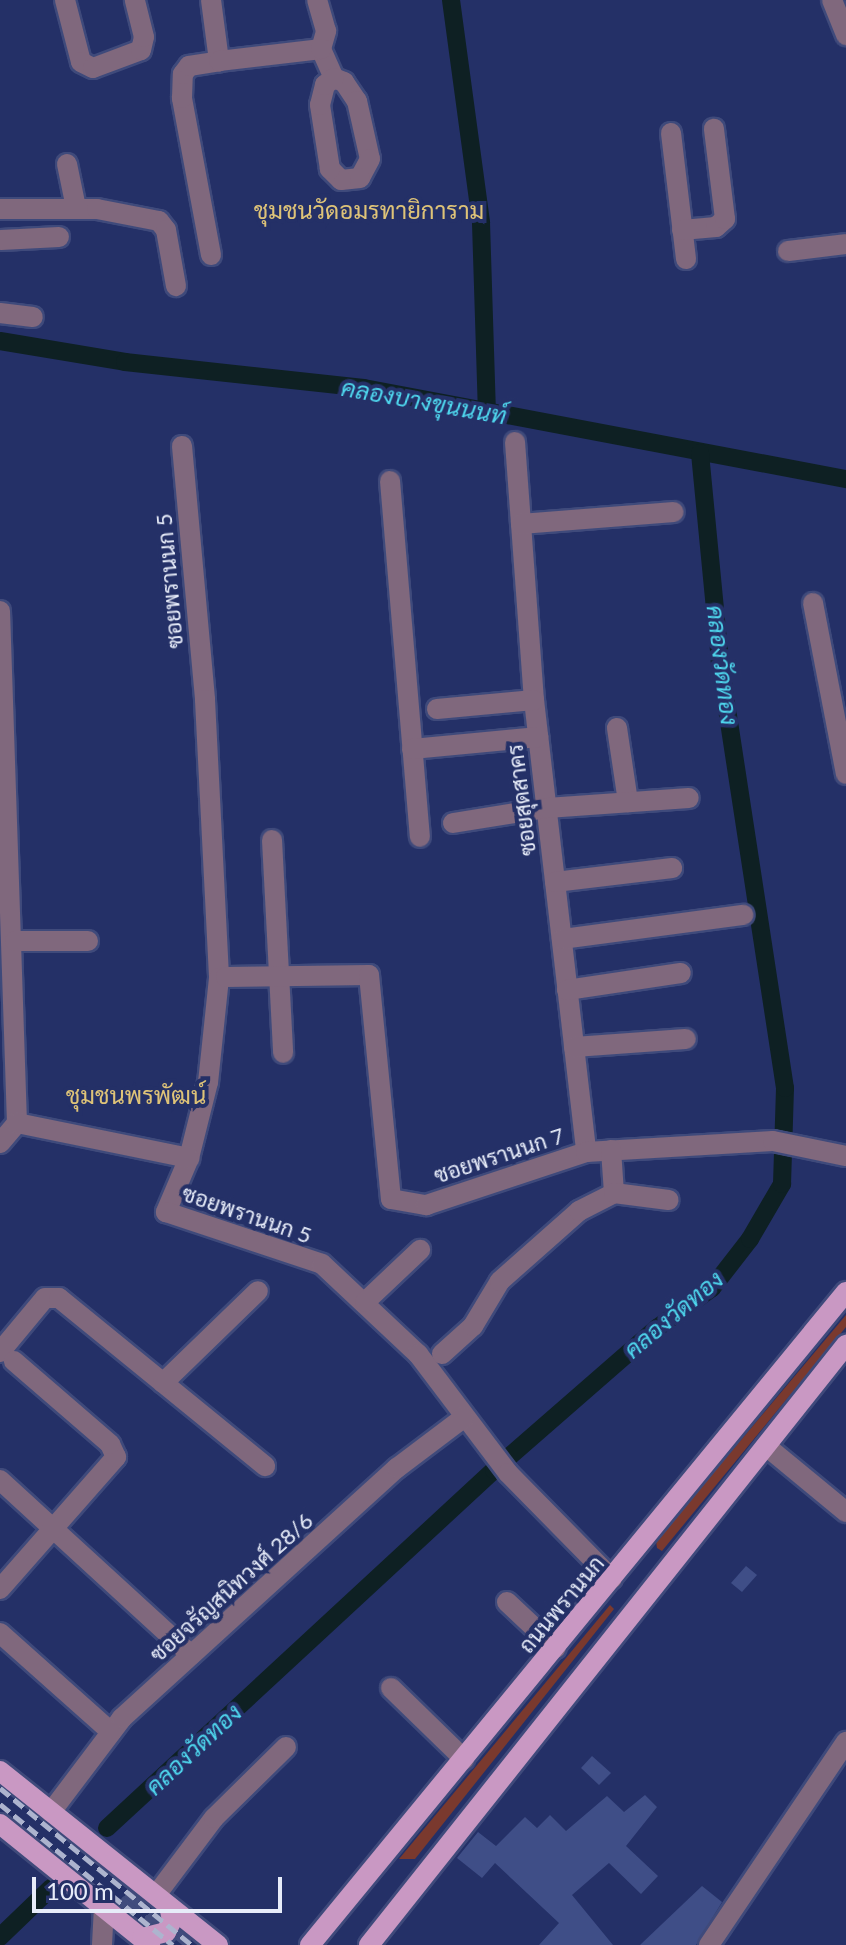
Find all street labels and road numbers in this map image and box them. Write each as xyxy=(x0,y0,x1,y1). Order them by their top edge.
street label: ซอยพรานนก 5 xyxy=(150,512,188,650)
street label: ซอยสุดสาคร xyxy=(501,743,541,857)
street label: ซอยพรานนก 7 xyxy=(431,1122,567,1188)
street label: ซอยพรานนก 5 xyxy=(179,1179,315,1249)
street label: ซอยจรัญสนิทวงศ์ 28/6 xyxy=(144,1507,318,1667)
street label: ถนนพรานนก xyxy=(513,1550,609,1658)

